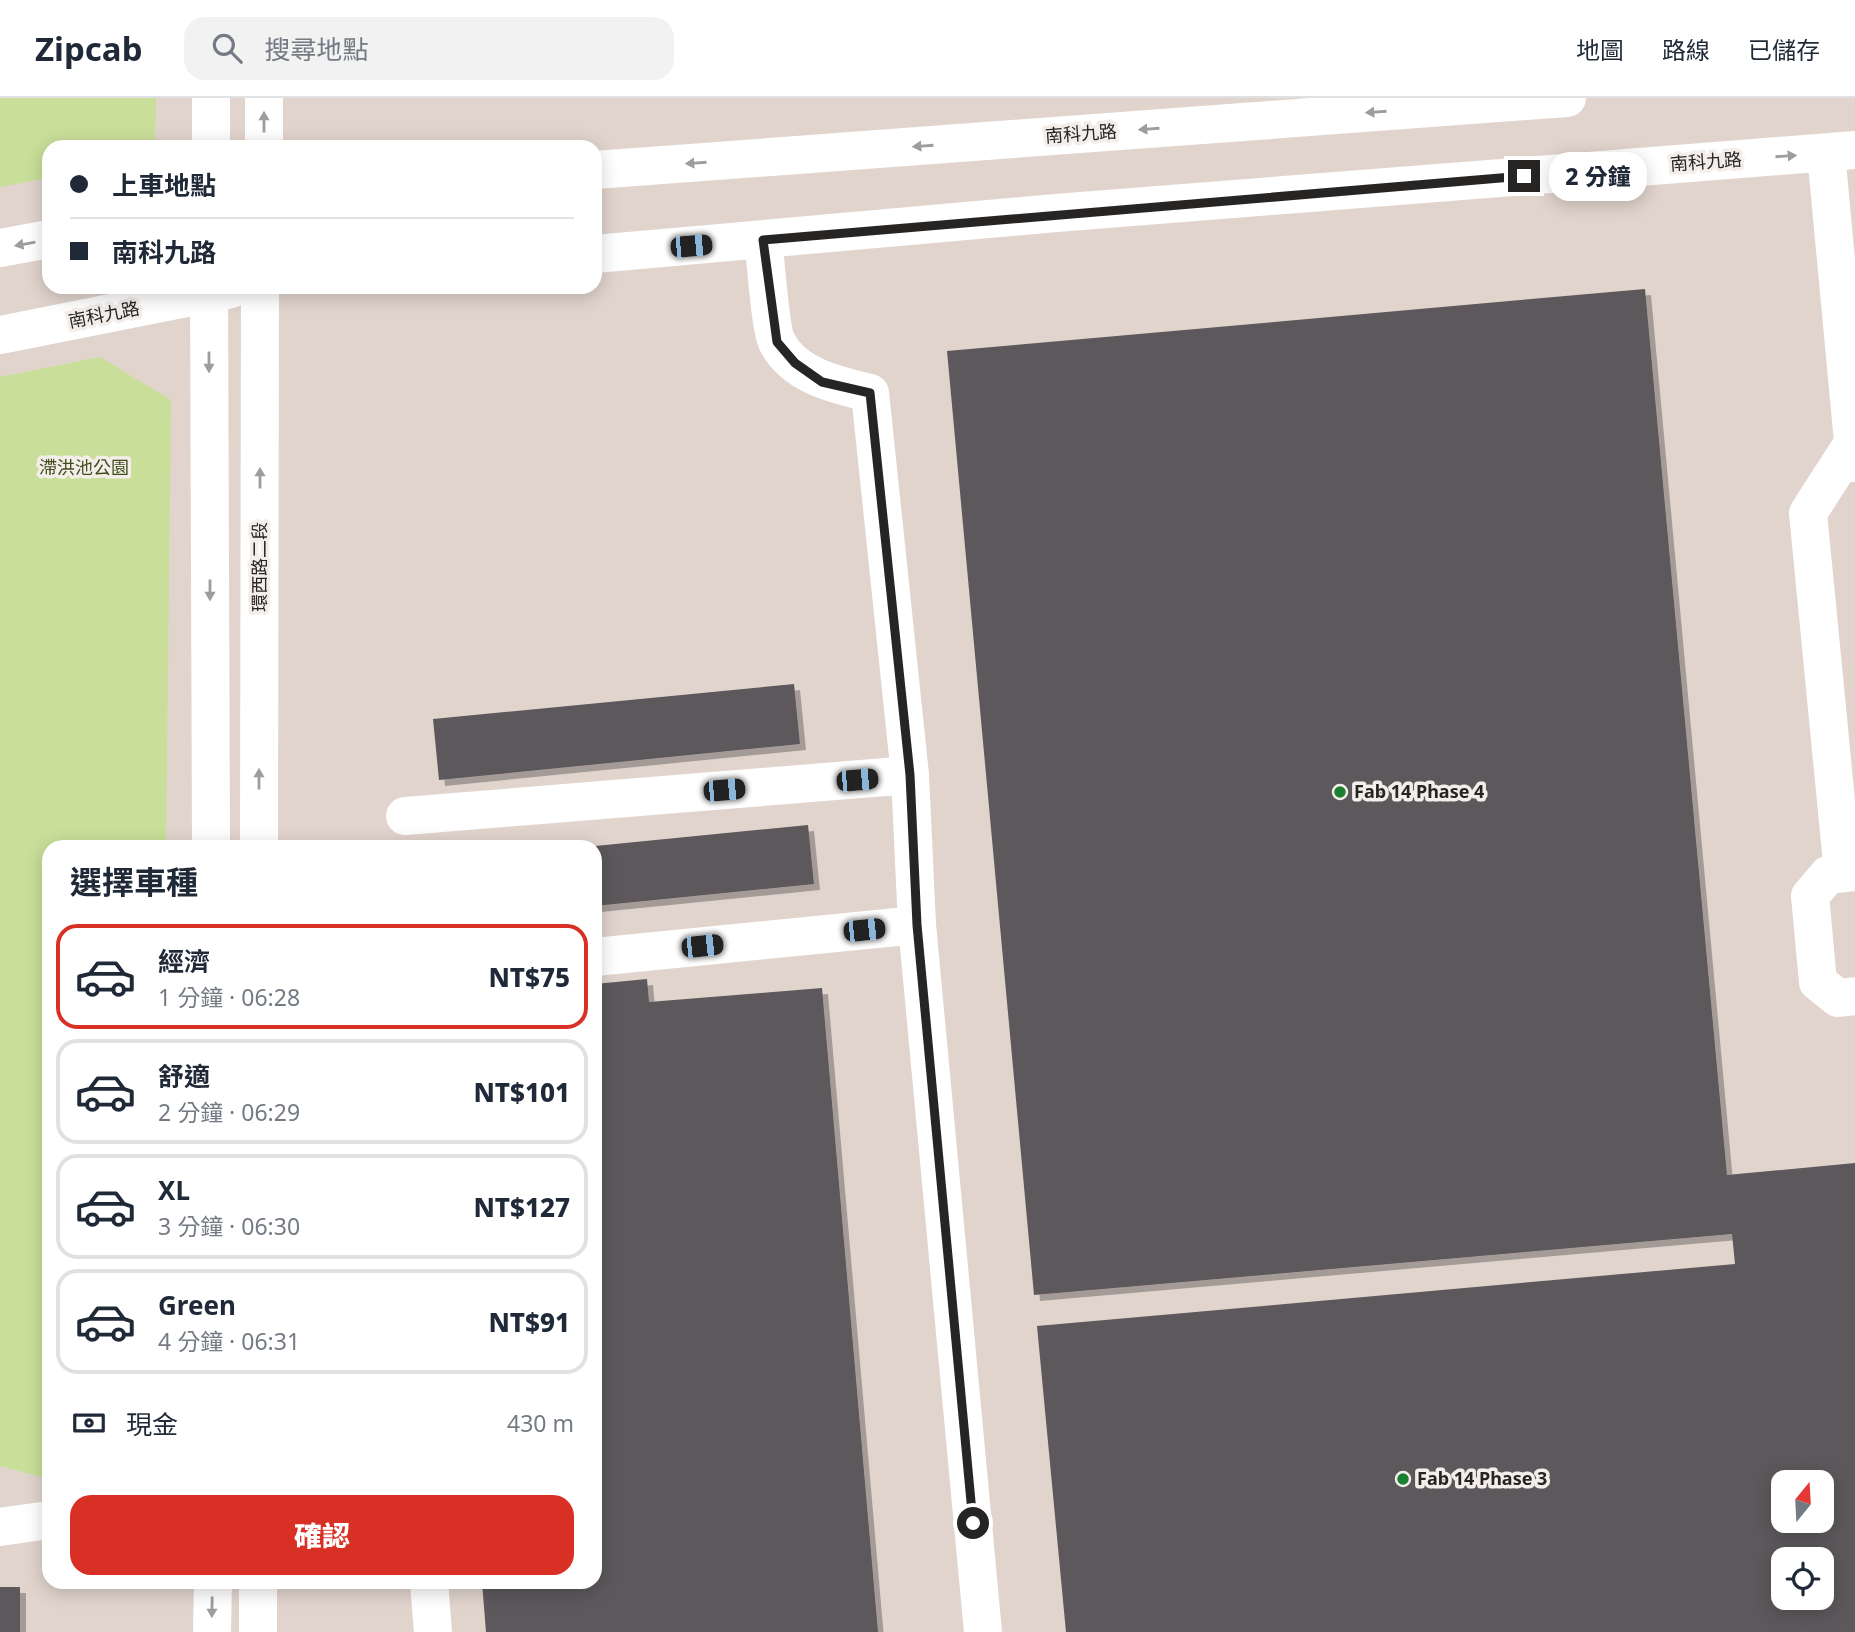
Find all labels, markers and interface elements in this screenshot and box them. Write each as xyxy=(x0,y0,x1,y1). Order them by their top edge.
search box xyxy=(184,17,674,80)
text: Zipcab xyxy=(35,26,142,71)
icon: search xyxy=(208,29,246,67)
text: 搜尋地點 xyxy=(264,31,369,67)
text: 地圖 xyxy=(1576,33,1624,66)
text: 路線 xyxy=(1662,33,1710,66)
text: 已儲存 xyxy=(1748,33,1820,66)
one-way arrow xyxy=(1365,107,1387,118)
one-way arrow xyxy=(258,111,270,133)
street label: 南科九路 xyxy=(1044,119,1118,147)
one-way arrow xyxy=(1138,124,1160,135)
one-way arrow xyxy=(911,141,933,152)
street label: 南科九路 xyxy=(1669,147,1743,175)
one-way arrow xyxy=(1775,150,1797,161)
callout: 2 分鐘 xyxy=(1548,152,1646,200)
one-way arrow xyxy=(685,158,707,169)
route end xyxy=(1508,160,1540,192)
text: 2 分鐘 xyxy=(1565,160,1631,192)
text: 上車地點 xyxy=(112,167,216,203)
text: 南科九路 xyxy=(112,234,216,270)
car xyxy=(670,234,713,258)
one-way arrow xyxy=(13,238,35,249)
street label: 南科九路 xyxy=(66,295,141,333)
one-way arrow xyxy=(203,352,215,374)
park label: 滯洪池公園 xyxy=(39,455,129,479)
one-way arrow xyxy=(254,467,266,489)
street label: 環西路二段 xyxy=(247,522,271,612)
one-way arrow xyxy=(204,579,216,601)
one-way arrow xyxy=(253,768,265,790)
car xyxy=(836,768,879,792)
car xyxy=(703,778,746,802)
place label: Fab 14 Phase 4 xyxy=(1354,779,1484,803)
marker: Fab 14 Phase 4 xyxy=(1332,784,1348,800)
text: 選擇車種 xyxy=(70,860,198,903)
car xyxy=(843,917,886,943)
car xyxy=(681,933,724,959)
text: 經濟 xyxy=(158,943,210,979)
icon: car xyxy=(74,945,137,1008)
text: NT$75 xyxy=(488,959,570,995)
text: 1 分鐘 · 06:28 xyxy=(158,981,300,1013)
text: 舒適 xyxy=(158,1058,210,1094)
icon: car xyxy=(74,1060,137,1123)
text: NT$101 xyxy=(473,1074,570,1110)
text: 2 分鐘 · 06:29 xyxy=(158,1096,300,1128)
text: XL xyxy=(158,1172,190,1208)
icon: car xyxy=(74,1175,137,1238)
text: NT$127 xyxy=(473,1189,570,1225)
text: 3 分鐘 · 06:30 xyxy=(158,1210,300,1242)
text: Green xyxy=(158,1287,236,1323)
icon: car xyxy=(74,1290,137,1353)
text: NT$91 xyxy=(488,1304,570,1340)
text: 4 分鐘 · 06:31 xyxy=(158,1325,300,1357)
icon: cash xyxy=(70,1404,108,1442)
text: 現金 xyxy=(126,1406,178,1442)
text: 430 m xyxy=(507,1407,574,1439)
place label: Fab 14 Phase 3 xyxy=(1417,1466,1547,1490)
north arrow xyxy=(1771,1470,1834,1533)
map controls xyxy=(1771,1470,1834,1610)
marker: Fab 14 Phase 3 xyxy=(1395,1471,1411,1487)
button: 確認 xyxy=(70,1495,574,1575)
route start xyxy=(957,1507,989,1539)
button: locate xyxy=(1771,1547,1834,1610)
one-way arrow xyxy=(207,1596,218,1618)

